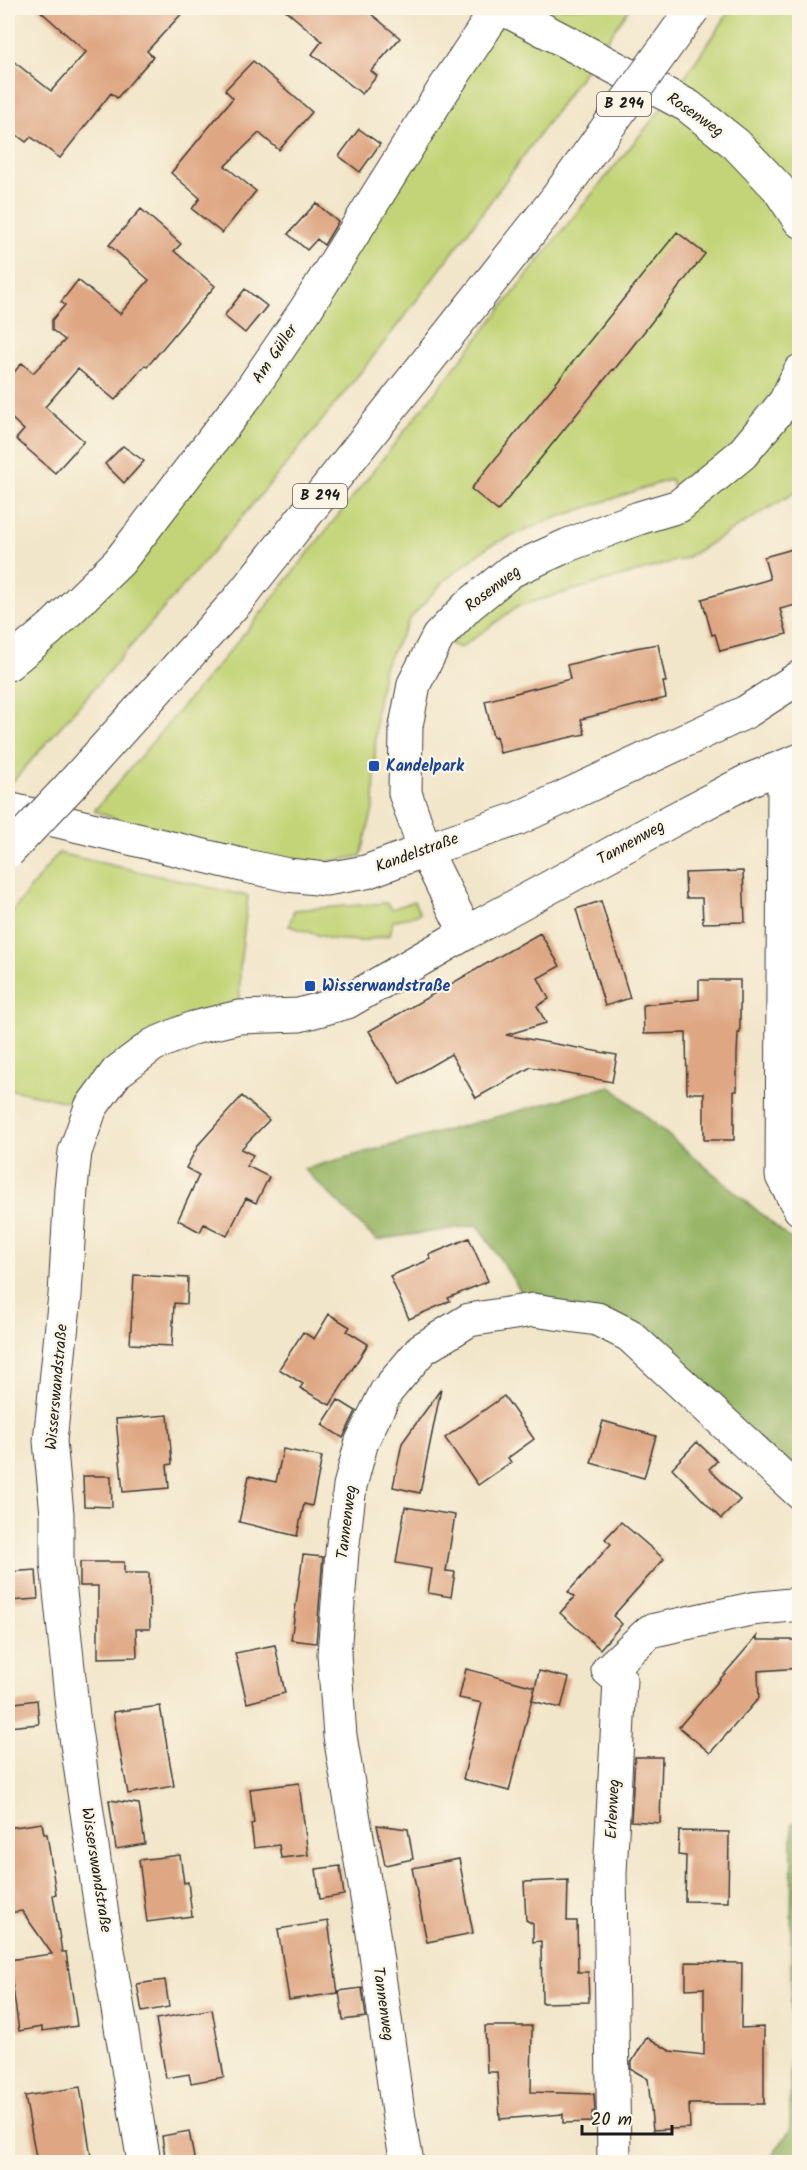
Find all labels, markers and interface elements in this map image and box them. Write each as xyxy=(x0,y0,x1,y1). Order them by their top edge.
street label: Rosenweg xyxy=(661,86,729,144)
road number: B 294 xyxy=(597,92,651,116)
street label: Am Güller xyxy=(246,318,305,389)
road number: B 294 xyxy=(293,484,347,508)
street label: Rosenweg xyxy=(460,560,526,618)
place label: Kandelpark xyxy=(386,754,465,779)
marker: Kandelpark xyxy=(367,759,381,773)
street label: Tannenweg xyxy=(592,814,670,872)
street label: Kandelstraße xyxy=(372,826,462,880)
place label: Wisserwandstraße xyxy=(322,974,450,999)
marker: Wisserwandstraße xyxy=(303,979,317,993)
street label: Wisserswandstraße xyxy=(39,1323,75,1451)
street label: Tannenweg xyxy=(330,1484,364,1560)
street label: Erlenweg xyxy=(599,1778,627,1840)
street label: Wisserswandstraße xyxy=(74,1806,118,1934)
street label: Tannenweg xyxy=(365,1965,401,2043)
scale bar xyxy=(582,2098,672,2136)
text: 20 m xyxy=(591,2106,632,2135)

